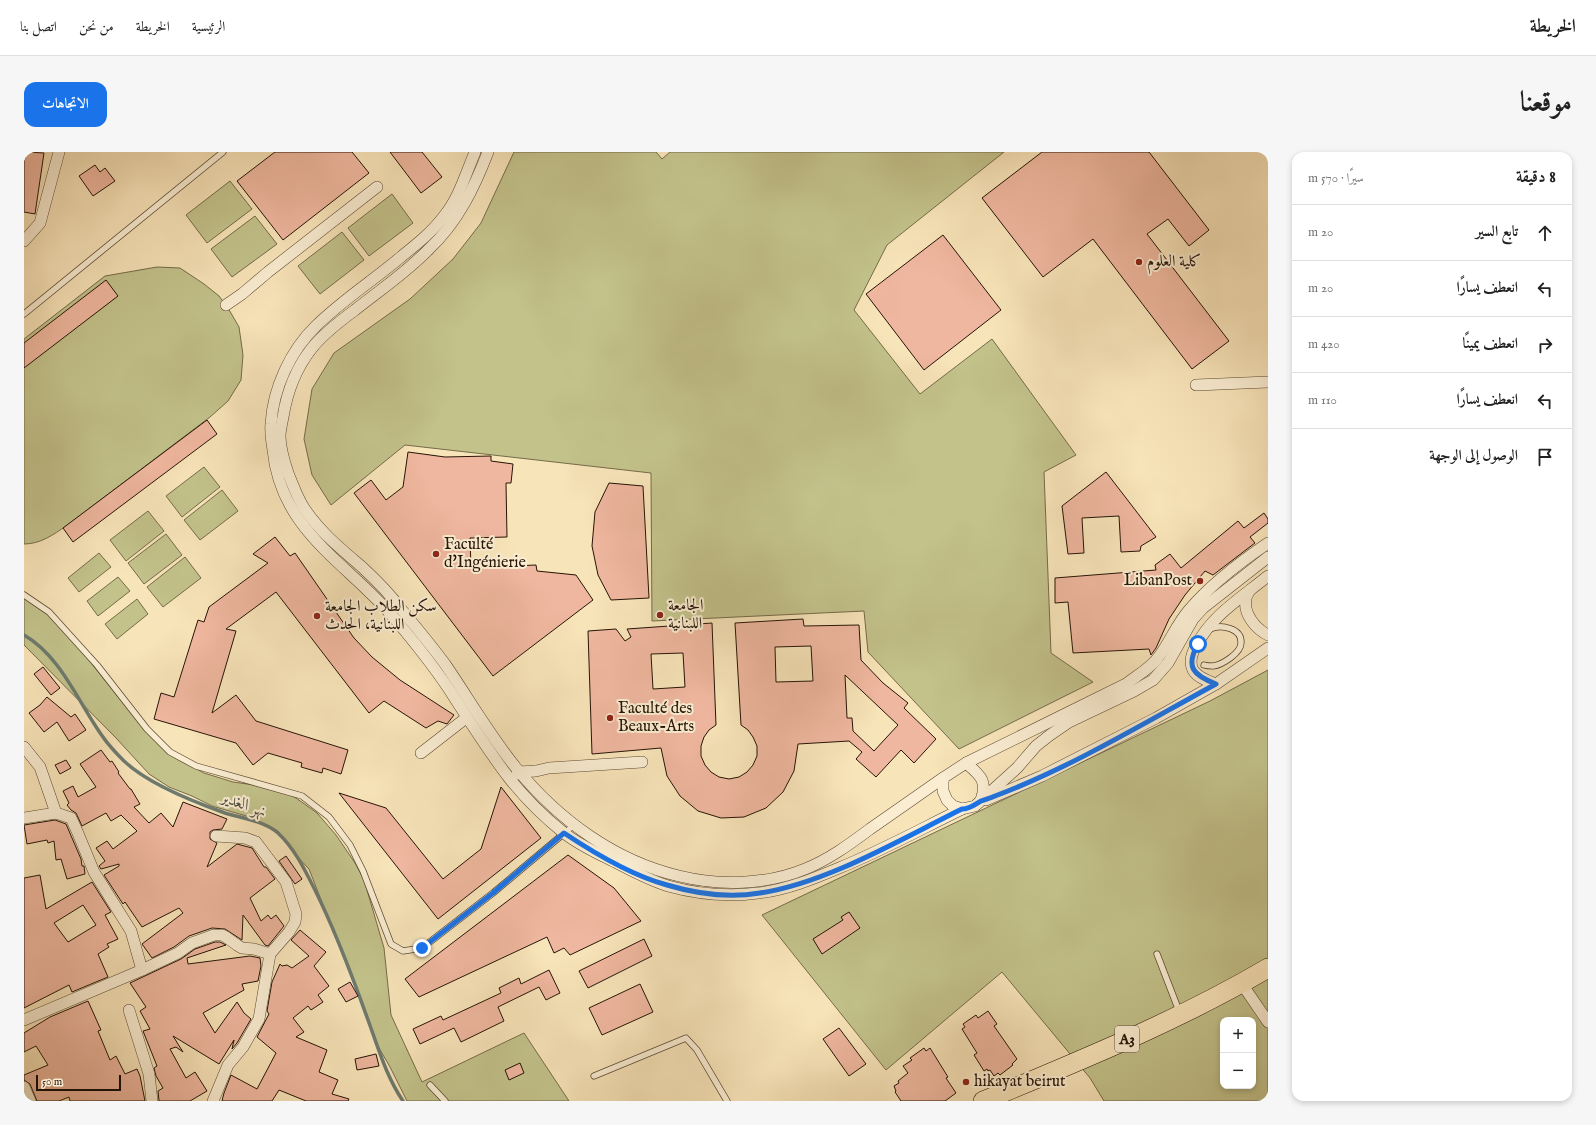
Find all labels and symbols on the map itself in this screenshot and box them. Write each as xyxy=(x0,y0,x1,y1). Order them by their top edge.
place label: كلية العلوم xyxy=(1147,252,1201,275)
marker: كلية العلوم xyxy=(1134,257,1144,267)
place label: Faculté d'Ingénierie xyxy=(444,535,526,573)
marker: Faculté d'Ingénierie xyxy=(431,549,441,559)
place label: LibanPost xyxy=(1124,571,1193,591)
marker: LibanPost xyxy=(1195,576,1205,586)
place label: الجامعة اللبنانية xyxy=(668,596,703,634)
place label: سكن الطلاب الجامعة اللبنانية، الحدث xyxy=(325,597,437,635)
marker: الجامعة اللبنانية xyxy=(655,610,665,620)
marker: سكن الطلاب الجامعة اللبنانية، الحدث xyxy=(312,611,322,621)
route start xyxy=(1189,635,1207,653)
place label: Faculté des Beaux-Arts xyxy=(618,699,695,737)
marker: Faculté des Beaux-Arts xyxy=(605,713,615,723)
water label: نهر الغدير xyxy=(216,786,270,823)
route end xyxy=(413,939,431,957)
road number: A3 xyxy=(1115,1026,1139,1052)
place label: hikayat beirut xyxy=(974,1072,1066,1092)
scale bar xyxy=(36,1073,121,1092)
marker: hikayat beirut xyxy=(961,1077,971,1087)

